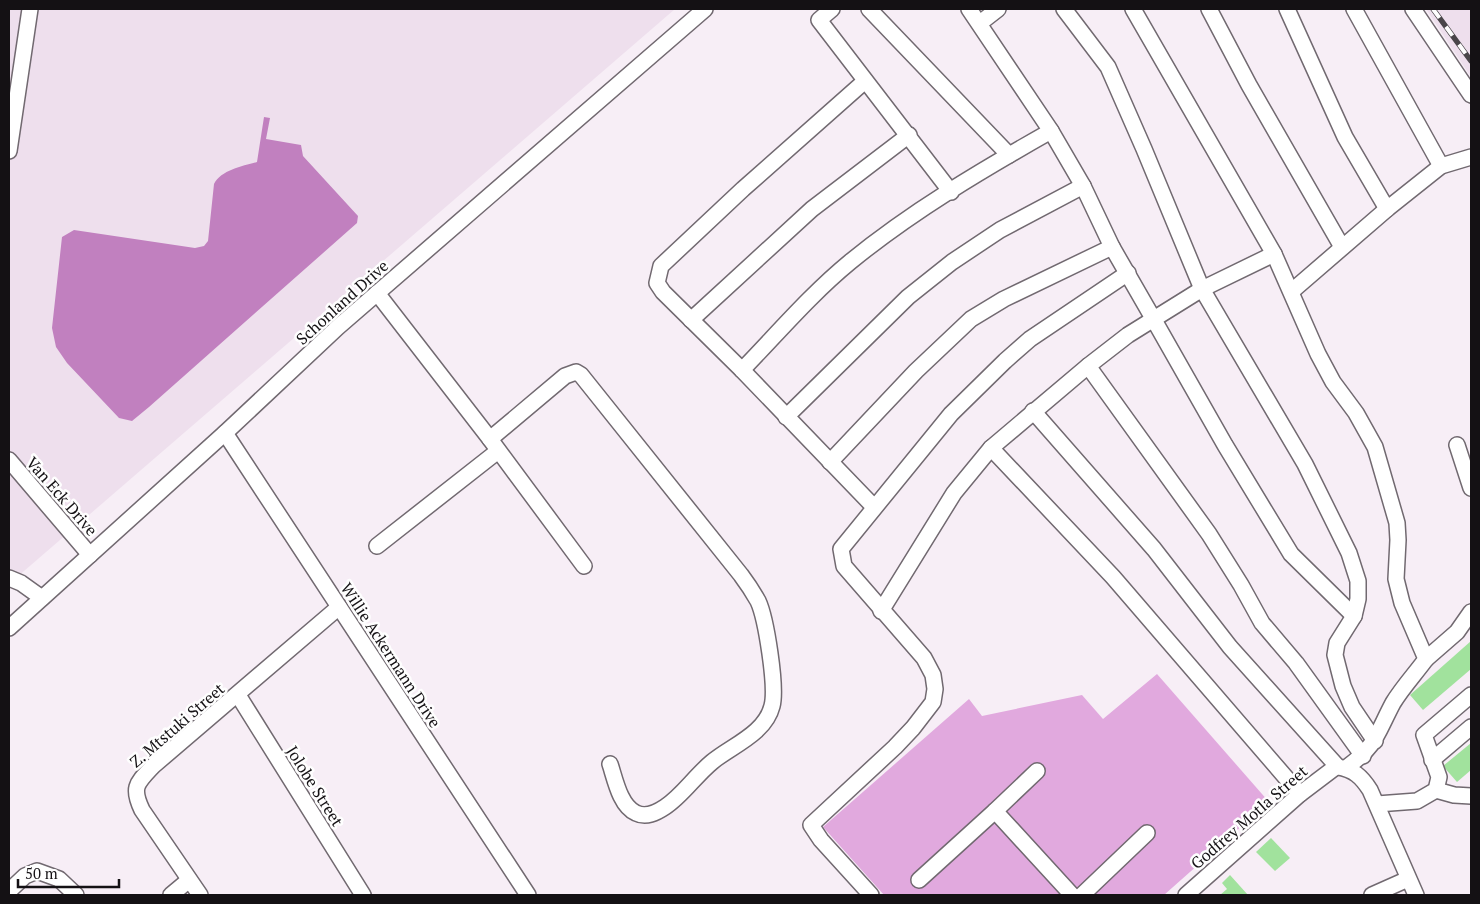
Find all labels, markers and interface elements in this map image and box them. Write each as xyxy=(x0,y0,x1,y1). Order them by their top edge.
street label: Schonland Drive xyxy=(291,255,393,349)
street label: Van Eck Drive xyxy=(21,452,103,540)
street label: Willie Ackermann Drive xyxy=(336,578,446,732)
street label: Z. Mtstuki Street xyxy=(125,678,229,772)
street label: Jolobe Street xyxy=(281,741,349,831)
street label: Godfrey Motla Street xyxy=(1186,760,1312,874)
scale bar xyxy=(18,856,119,888)
text: 50 m xyxy=(25,863,58,883)

